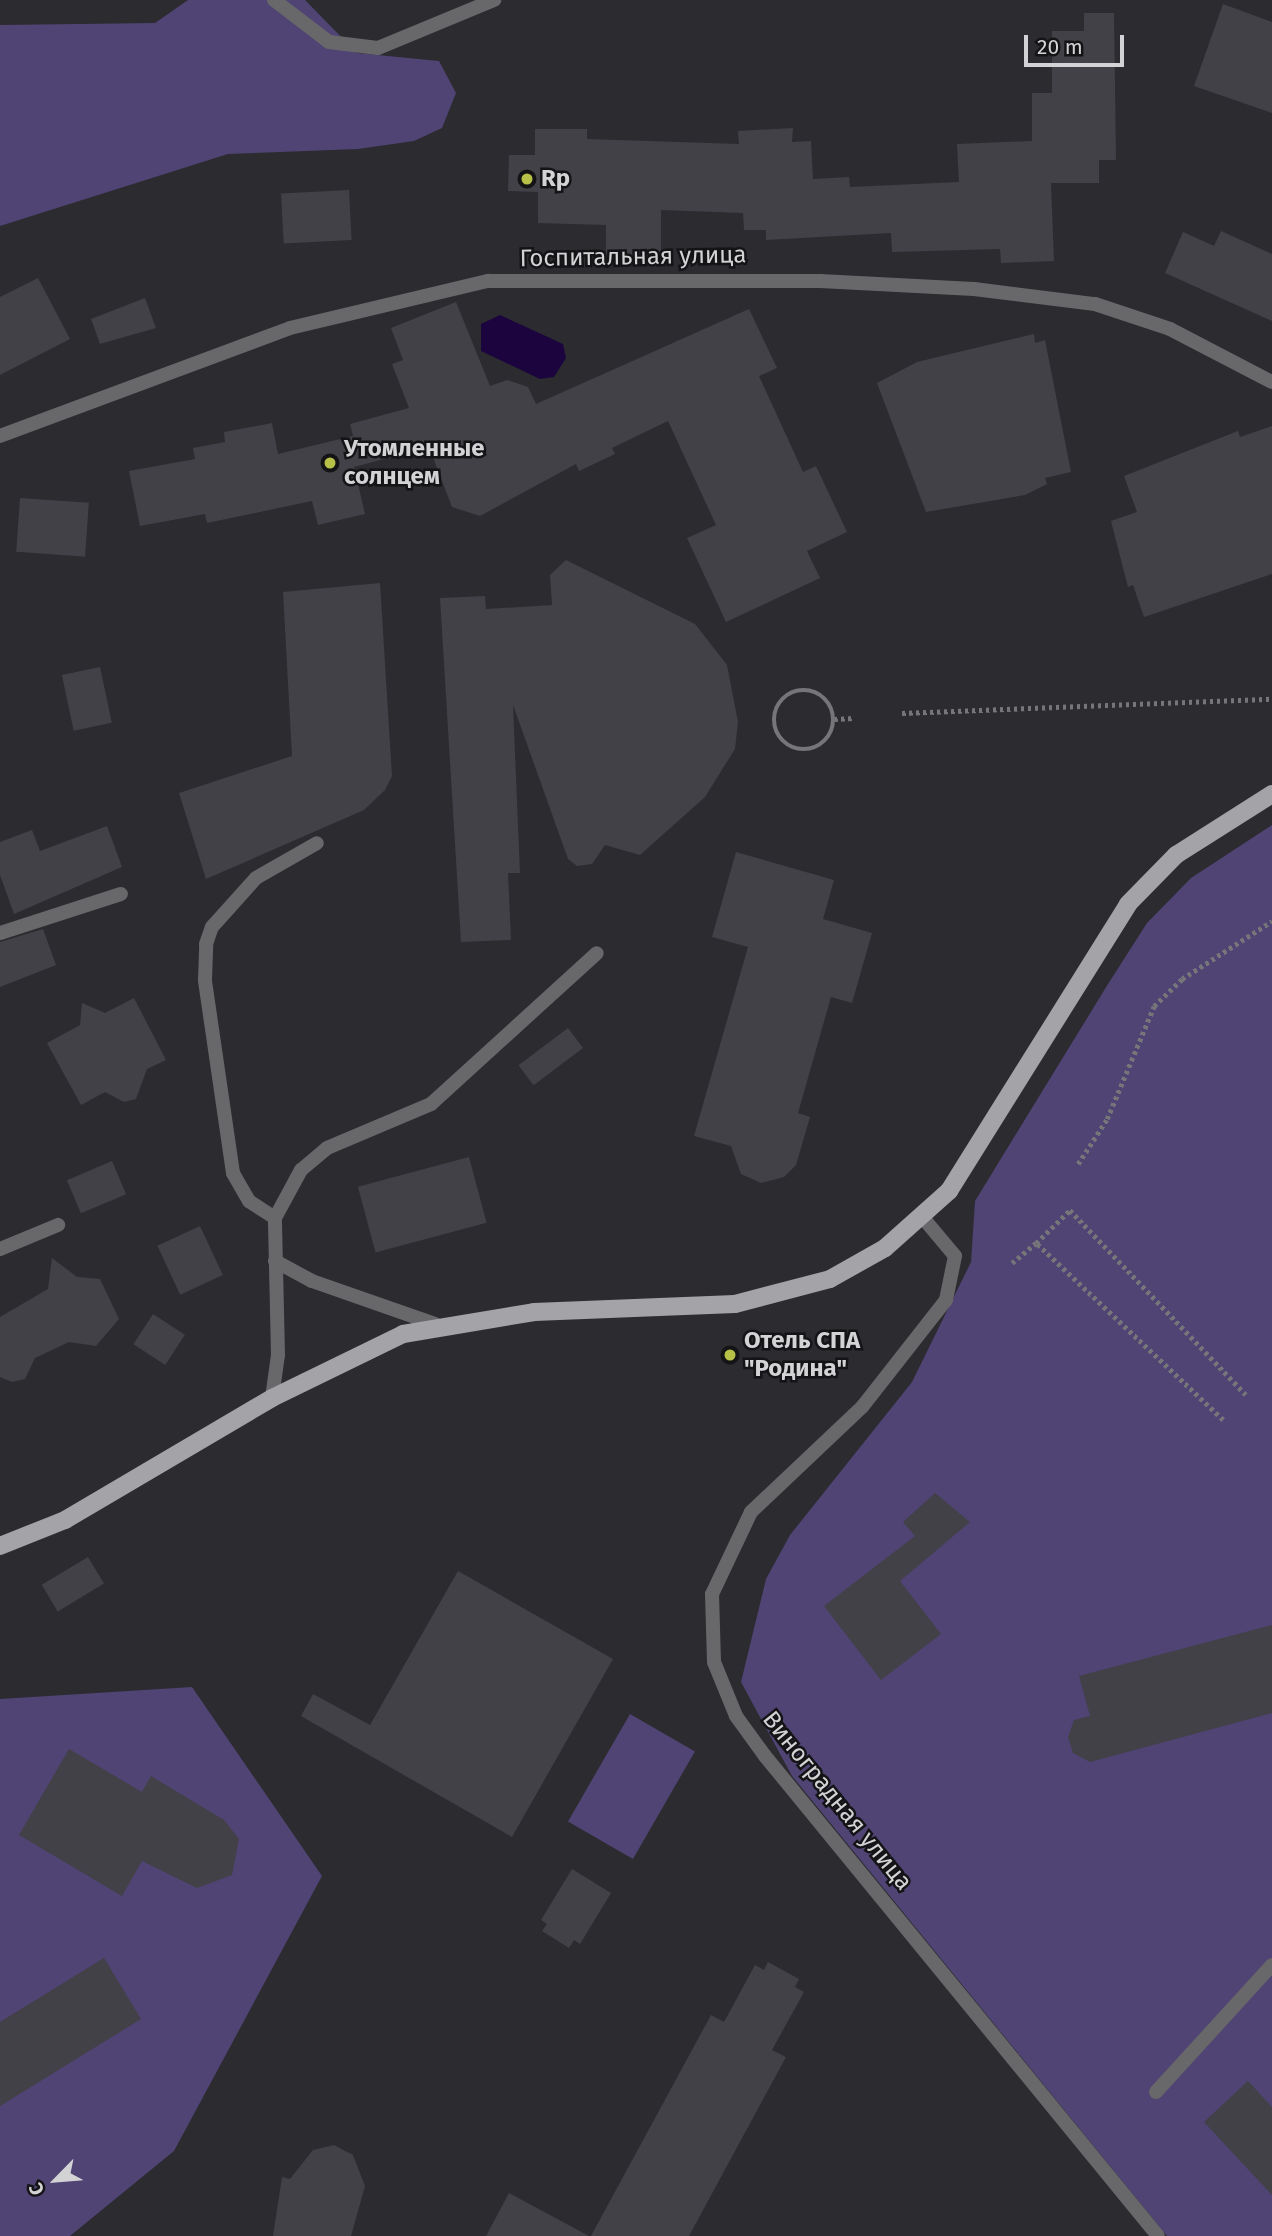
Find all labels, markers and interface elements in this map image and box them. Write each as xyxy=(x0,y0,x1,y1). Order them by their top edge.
scale bar xyxy=(1027,21,1127,65)
text: 20 m xyxy=(1037,34,1083,60)
place label: Rp xyxy=(541,165,570,193)
marker: Rp xyxy=(519,171,535,187)
street label: Госпитальная улица xyxy=(519,241,747,273)
place label: Утомленные солнцем xyxy=(344,435,485,491)
marker: Утомленные солнцем xyxy=(322,455,338,471)
place label: Отель СПА "Родина" xyxy=(744,1327,860,1383)
marker: Отель СПА "Родина" xyxy=(722,1347,738,1363)
street label: Виноградная улица xyxy=(756,1706,918,1896)
north arrow xyxy=(21,2145,91,2215)
text: С xyxy=(24,2179,49,2199)

